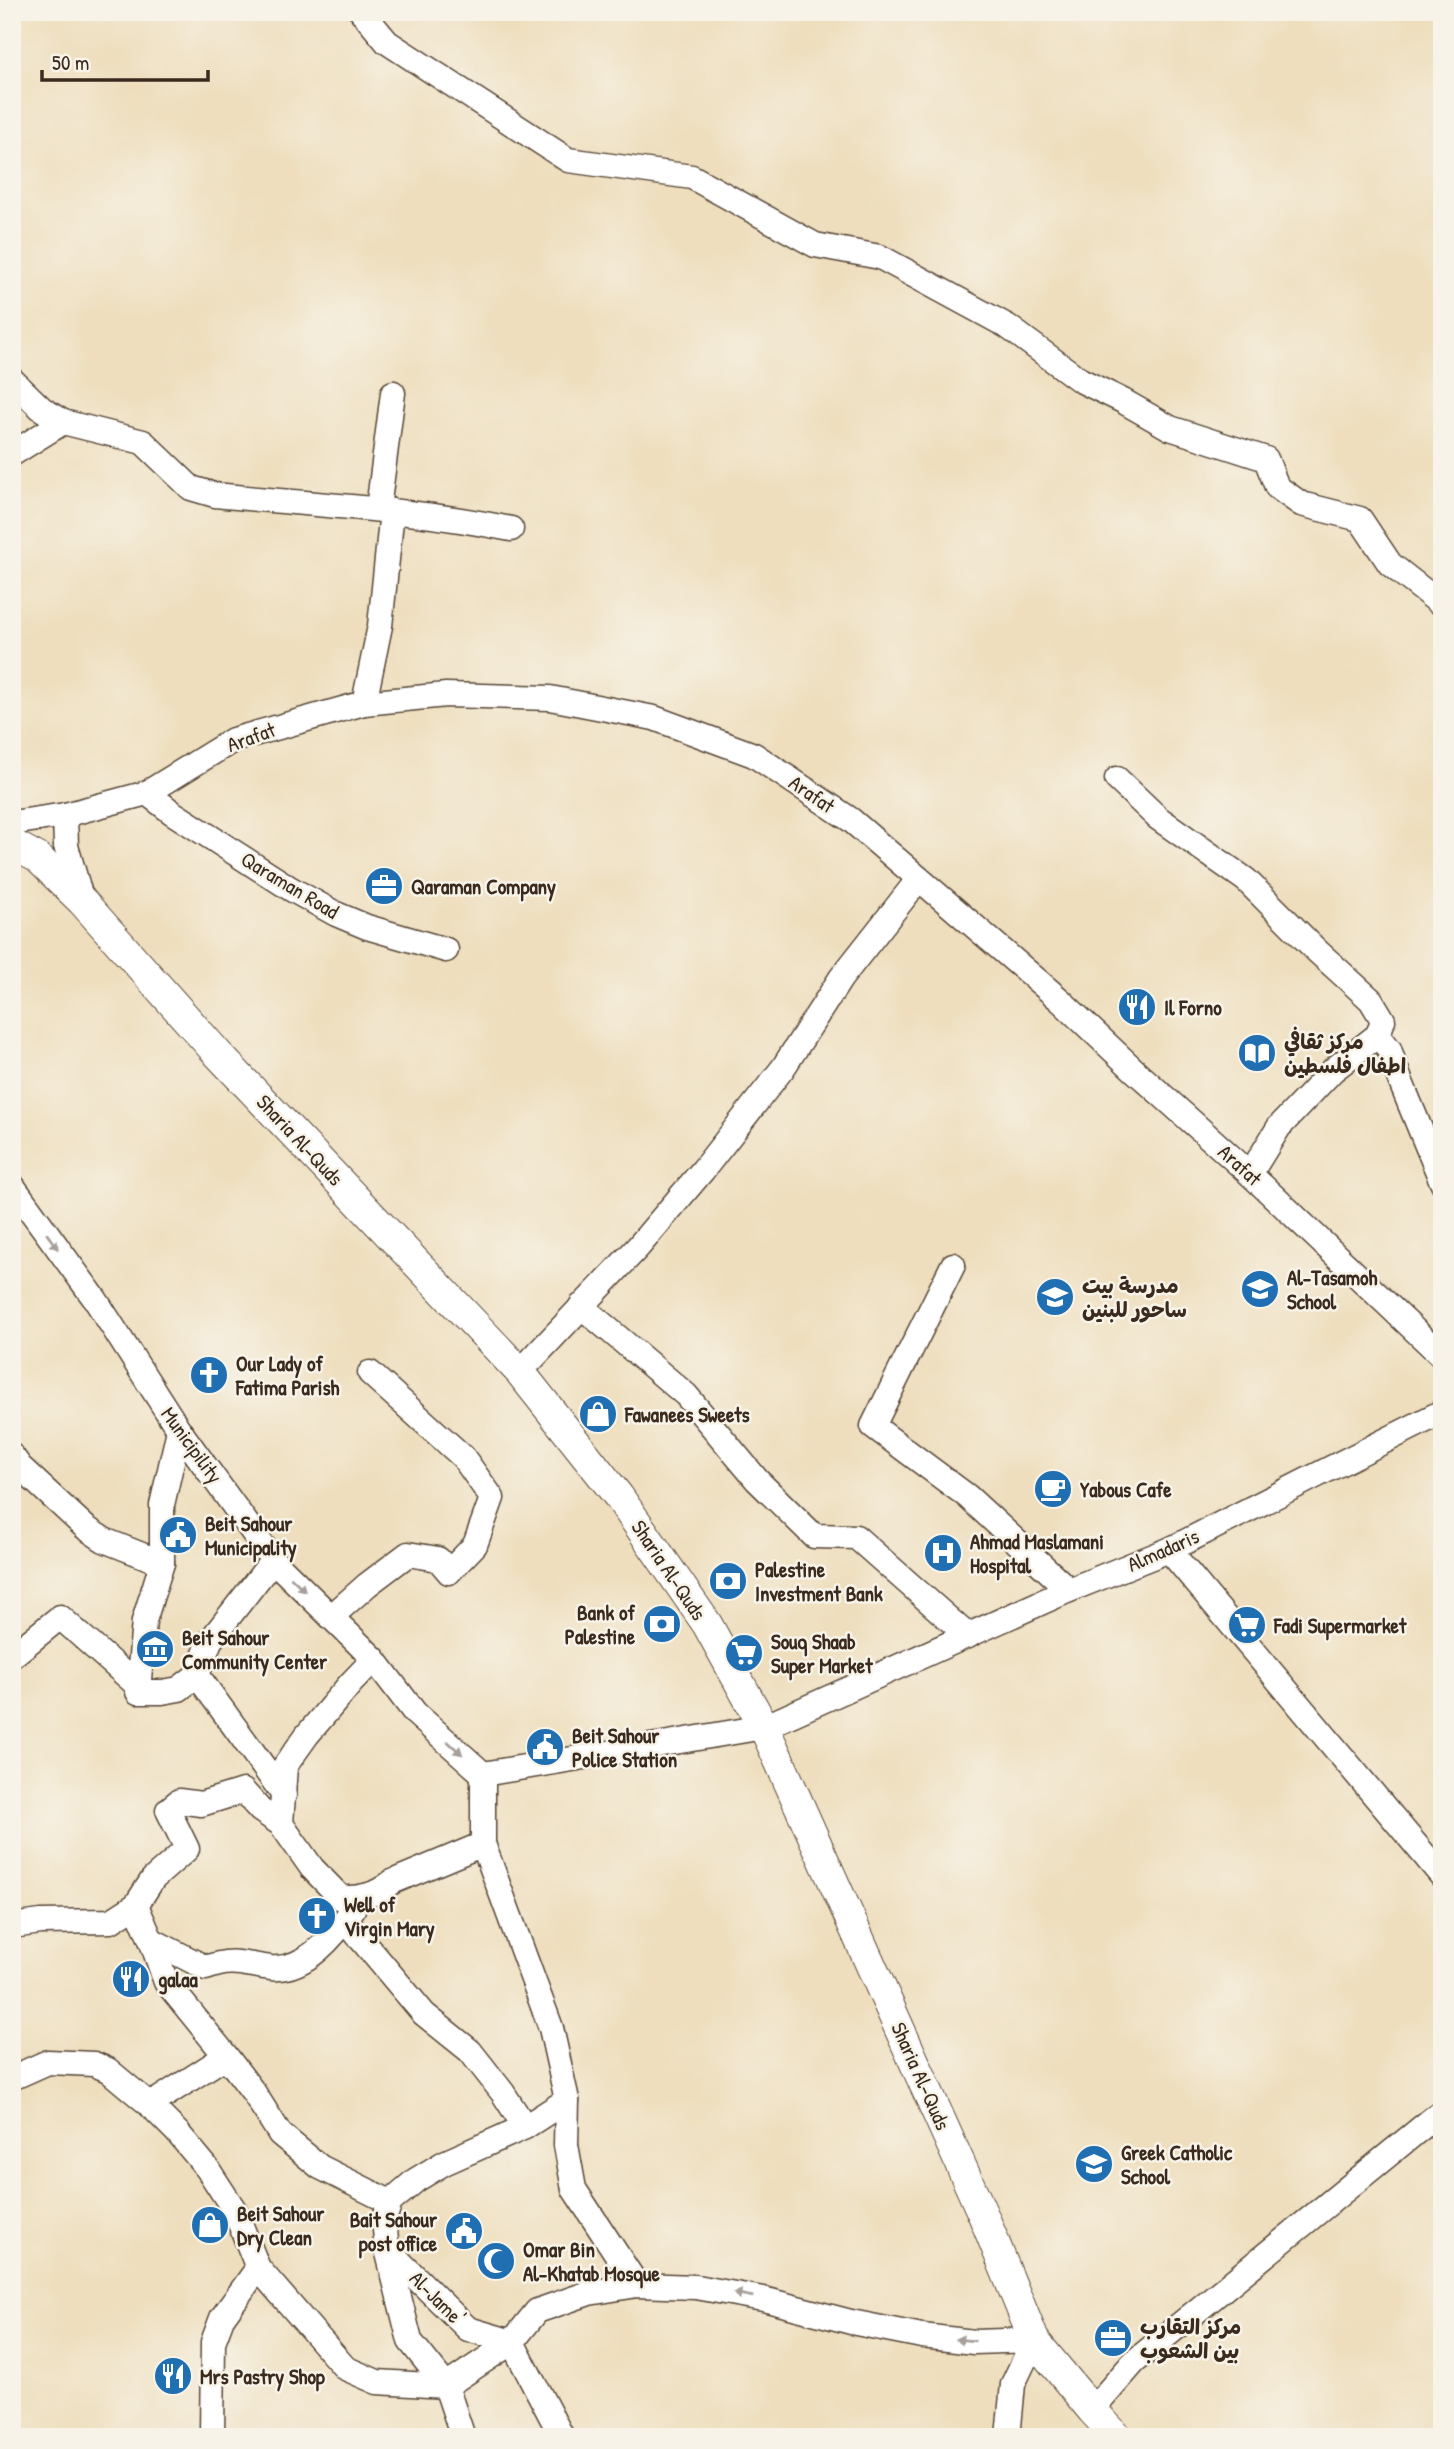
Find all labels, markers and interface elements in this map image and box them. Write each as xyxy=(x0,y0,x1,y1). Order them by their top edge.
scale bar xyxy=(42,38,208,82)
text: 50 m xyxy=(52,48,89,77)
street label: Arafat xyxy=(223,715,280,759)
street label: Arafat xyxy=(783,768,841,820)
street label: Qaraman Road xyxy=(236,844,344,926)
office icon: Qaraman Company xyxy=(363,865,405,907)
place label: Qaraman Company xyxy=(411,872,556,902)
restaurant icon: Il Forno xyxy=(1116,986,1158,1028)
place label: Il Forno xyxy=(1164,993,1222,1022)
place label: مركز ثقافي اطفال فلسطين xyxy=(1284,1026,1406,1080)
library icon: مركز ثقافي اطفال فلسطين xyxy=(1236,1032,1278,1074)
street label: Sharia Al-Quds xyxy=(250,1088,350,1192)
street label: Arafat xyxy=(1212,1138,1269,1193)
one-way arrow xyxy=(44,1232,58,1250)
place label: Al-Tasamoh School xyxy=(1287,1263,1377,1316)
school or university icon: Al-Tasamoh School xyxy=(1239,1268,1281,1310)
place label: مدرسة بيت ساحور للبنين xyxy=(1082,1271,1187,1324)
school or university icon: مدرسة بيت ساحور للبنين xyxy=(1034,1276,1076,1318)
place label: Our Lady of Fatima Parish xyxy=(235,1349,340,1402)
church icon: Our Lady of Fatima Parish xyxy=(188,1354,230,1396)
shop icon: Fawanees Sweets xyxy=(577,1393,619,1435)
place label: Fawanees Sweets xyxy=(624,1400,750,1429)
street label: Municipility xyxy=(154,1401,230,1489)
cafe icon: Yabous Cafe xyxy=(1032,1468,1074,1510)
place label: Yabous Cafe xyxy=(1080,1475,1172,1504)
place label: Beit Sahour Municipality xyxy=(205,1509,297,1563)
public building icon: Beit Sahour Municipality xyxy=(157,1514,199,1556)
street label: Sharia Al-Quds xyxy=(625,1514,713,1626)
street label: Almadaris xyxy=(1123,1521,1203,1579)
place label: Ahmad Maslamani Hospital xyxy=(970,1527,1104,1581)
hospital icon: Ahmad Maslamani Hospital xyxy=(922,1532,964,1574)
place label: Palestine Investment Bank xyxy=(755,1555,883,1608)
bank icon: Palestine Investment Bank xyxy=(707,1560,749,1602)
one-way arrow xyxy=(289,1576,306,1592)
place label: Bank of Palestine xyxy=(565,1598,636,1651)
bank icon: Bank of Palestine xyxy=(641,1603,683,1645)
supermarket icon: Fadi Supermarket xyxy=(1226,1604,1268,1646)
place label: Fadi Supermarket xyxy=(1273,1611,1407,1641)
place label: Beit Sahour Community Center xyxy=(182,1623,328,1677)
place label: Souq Shaab Super Market xyxy=(771,1627,873,1681)
museum icon: Beit Sahour Community Center xyxy=(134,1628,176,1670)
supermarket icon: Souq Shaab Super Market xyxy=(723,1632,765,1674)
place label: Beit Sahour Police Station xyxy=(572,1721,677,1774)
public building icon: Beit Sahour Police Station xyxy=(524,1726,566,1768)
one-way arrow xyxy=(446,1740,463,1756)
place label: Well of Virgin Mary xyxy=(344,1890,435,1944)
church icon: Well of Virgin Mary xyxy=(296,1895,338,1937)
restaurant icon: galaa xyxy=(110,1958,152,2000)
place label: galaa xyxy=(158,1965,198,1995)
street label: Sharia Al-Quds xyxy=(884,2017,958,2135)
place label: Greek Catholic School xyxy=(1121,2138,1233,2191)
school or university icon: Greek Catholic School xyxy=(1073,2143,1115,2185)
place label: Beit Sahour Dry Clean xyxy=(237,2199,325,2253)
shop icon: Beit Sahour Dry Clean xyxy=(189,2204,231,2246)
place label: Bait Sahour post office xyxy=(350,2205,438,2259)
public building icon: Bait Sahour post office xyxy=(443,2210,485,2252)
place label: Omar Bin Al-Khatab Mosque xyxy=(523,2235,660,2289)
mosque icon: Omar Bin Al-Khatab Mosque xyxy=(475,2240,517,2282)
street label: Al-Jame' xyxy=(403,2264,471,2332)
one-way arrow xyxy=(732,2289,754,2300)
place label: مركز التقارب بين الشعوب xyxy=(1140,2312,1241,2365)
office icon: مركز التقارب بين الشعوب xyxy=(1092,2317,1134,2359)
one-way arrow xyxy=(954,2334,976,2345)
restaurant icon: Mrs Pastry Shop xyxy=(152,2355,194,2397)
place label: Mrs Pastry Shop xyxy=(200,2362,326,2392)

